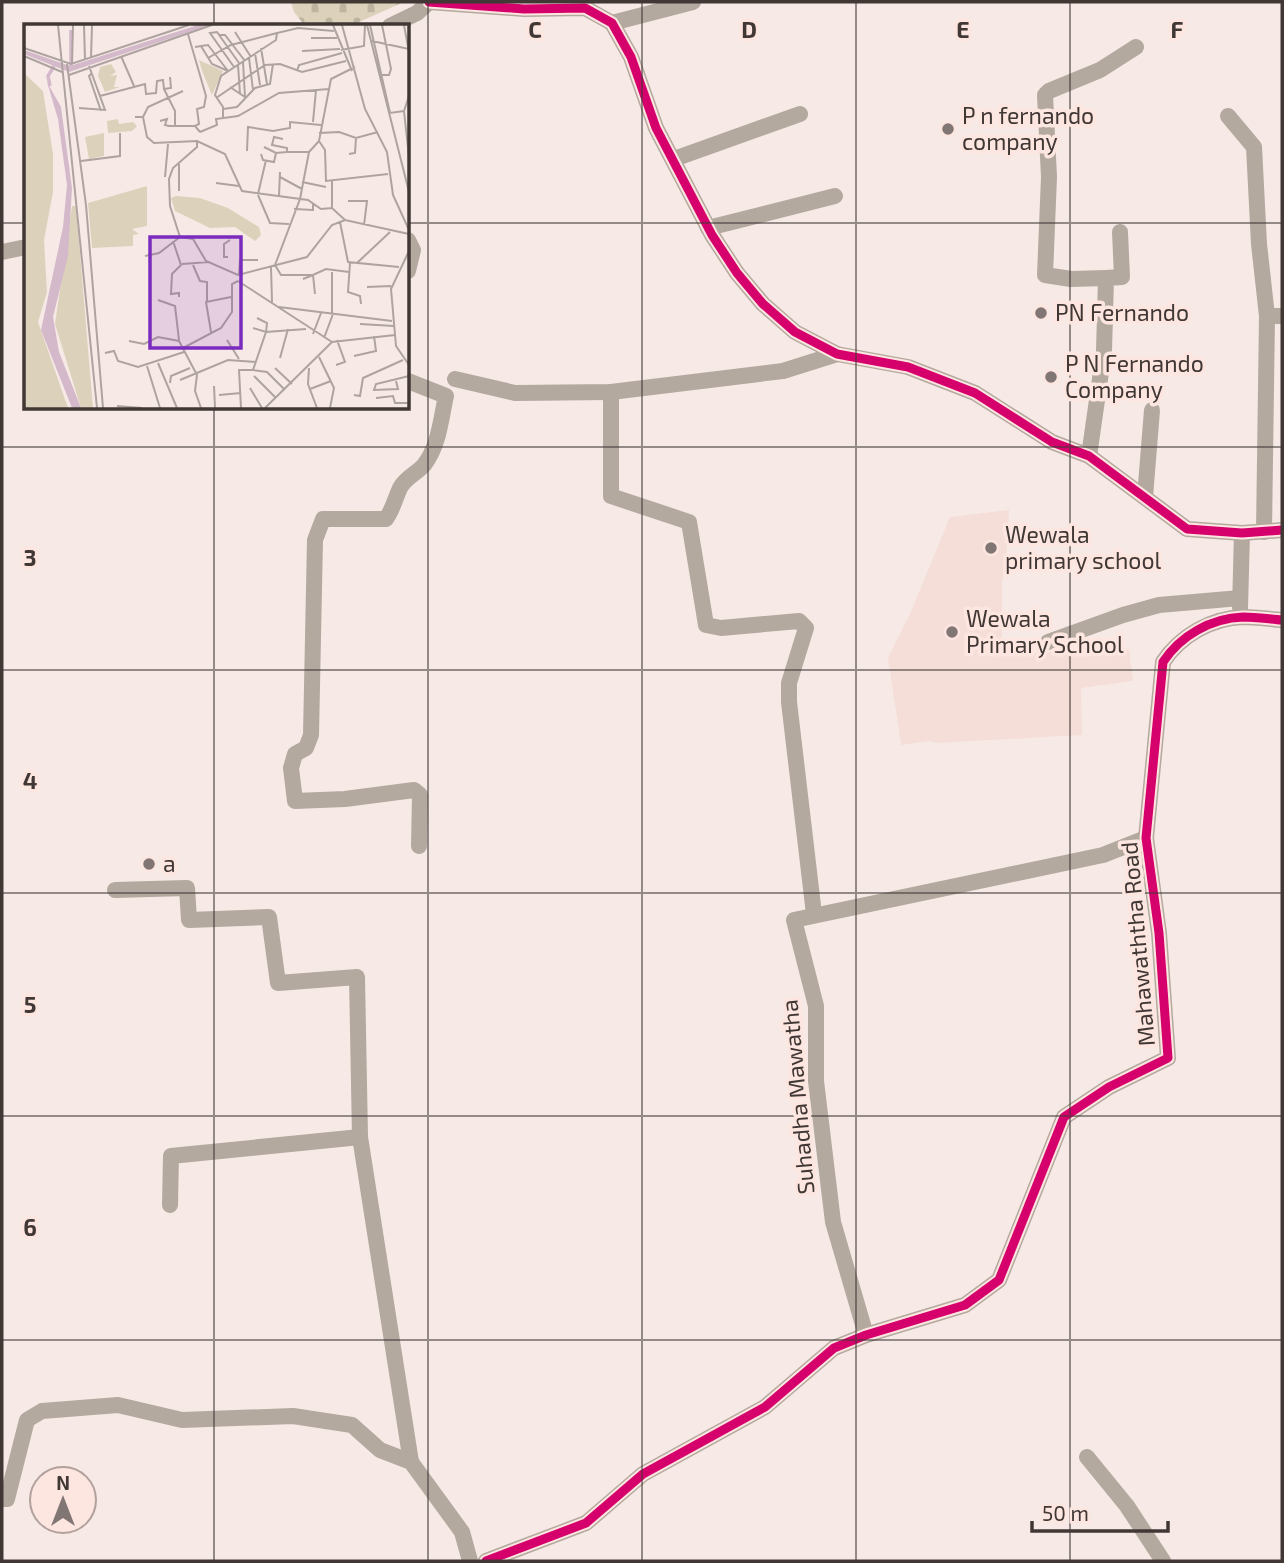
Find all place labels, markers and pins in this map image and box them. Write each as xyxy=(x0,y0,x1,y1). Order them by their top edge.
place label: P n fernando company xyxy=(962,101,1094,155)
marker: P n fernando company xyxy=(940,121,956,137)
place label: PN Fernando xyxy=(1055,298,1189,326)
marker: PN Fernando xyxy=(1033,305,1049,321)
place label: P N Fernando Company xyxy=(1065,349,1204,403)
marker: P N Fernando Company xyxy=(1043,369,1059,385)
place label: Wewala primary school xyxy=(1005,520,1161,574)
marker: Wewala primary school xyxy=(983,540,999,556)
place label: Wewala Primary School xyxy=(966,604,1124,658)
marker: Wewala Primary School xyxy=(944,624,960,640)
place label: a xyxy=(163,849,176,877)
marker: a xyxy=(141,856,157,872)

